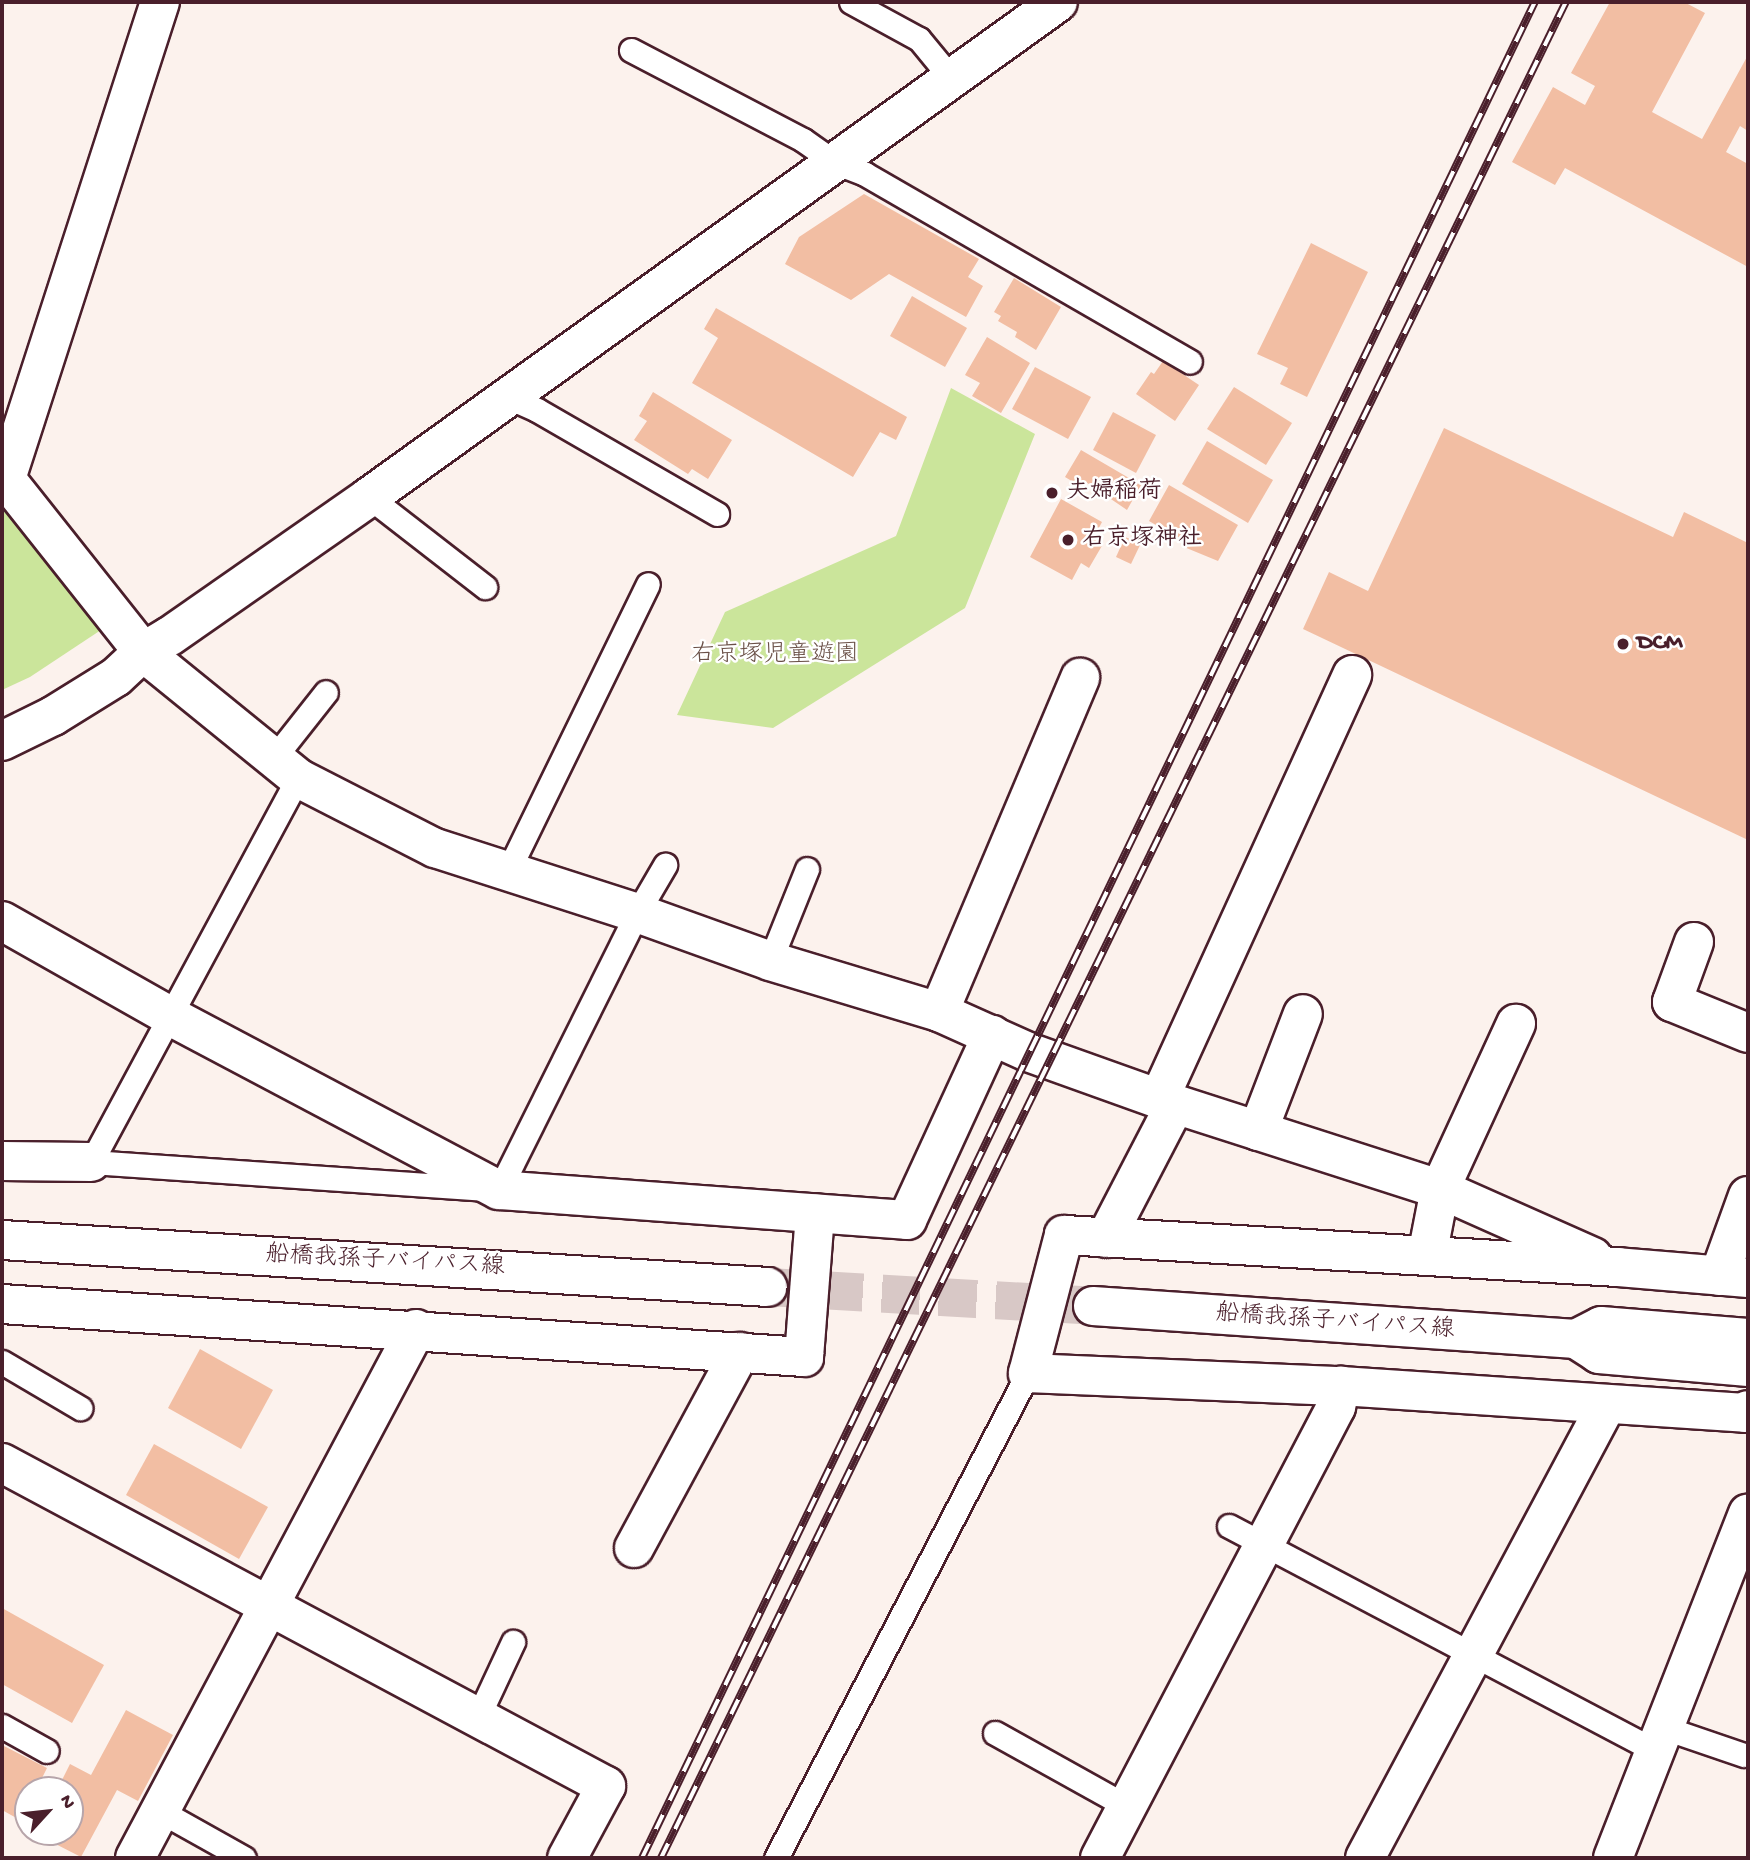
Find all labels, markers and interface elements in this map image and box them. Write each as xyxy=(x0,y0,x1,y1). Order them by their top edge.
place label: 夫婦稲荷 xyxy=(1066,479,1162,507)
marker: 夫婦稲荷 xyxy=(1044,485,1060,501)
place label: 右京塚神社 xyxy=(1082,526,1202,554)
marker: 右京塚神社 xyxy=(1060,532,1076,548)
place label: DCM xyxy=(1637,630,1682,658)
marker: DCM xyxy=(1615,636,1631,652)
park label: 右京塚児童遊園 xyxy=(691,642,859,670)
street label: 船橋我孫子バイパス線 xyxy=(264,1241,506,1283)
street label: 船橋我孫子バイパス線 xyxy=(1214,1300,1456,1346)
north arrow xyxy=(14,1776,84,1846)
text: N xyxy=(53,1791,79,1813)

